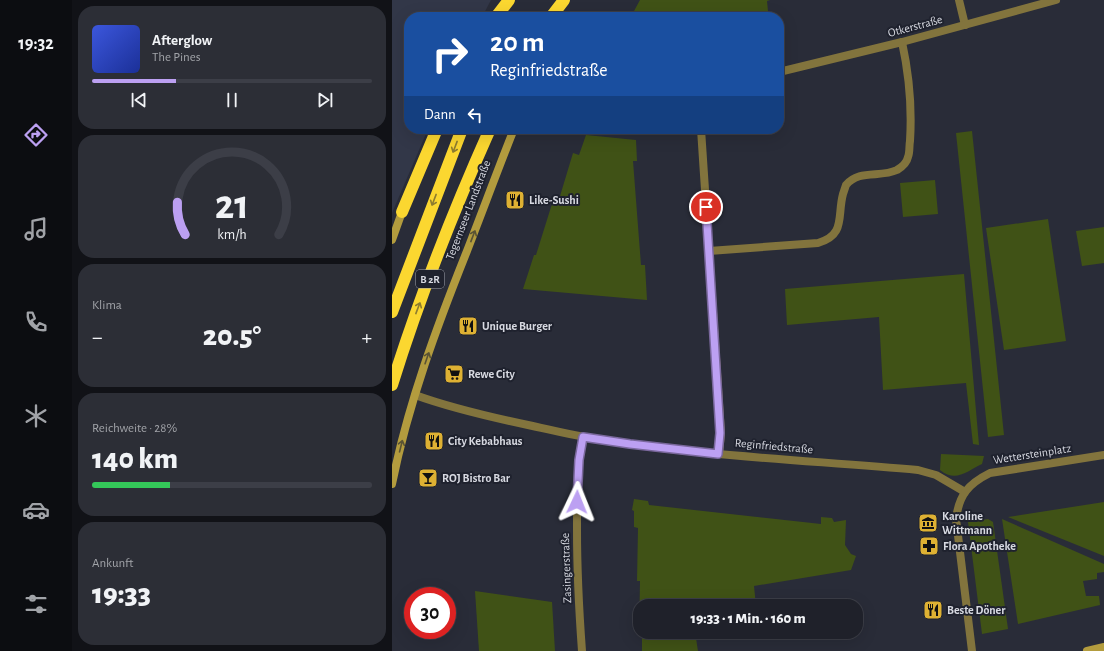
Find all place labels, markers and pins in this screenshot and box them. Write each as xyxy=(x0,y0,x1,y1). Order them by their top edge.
restaurant icon: Like-Sushi xyxy=(504,189,526,211)
pin xyxy=(689,190,723,224)
place label: Like-Sushi xyxy=(529,194,579,206)
restaurant icon: Unique Burger xyxy=(457,315,479,337)
place label: Unique Burger xyxy=(482,320,553,332)
supermarket icon: Rewe City xyxy=(443,363,465,385)
place label: Rewe City xyxy=(468,368,515,381)
restaurant icon: City Kebabhaus xyxy=(423,430,445,452)
place label: City Kebabhaus xyxy=(448,435,523,448)
bar icon: ROJ Bistro Bar xyxy=(417,467,439,489)
place label: ROJ Bistro Bar xyxy=(442,472,511,484)
place label: Karoline Wittmann xyxy=(942,510,992,536)
museum icon: Karoline Wittmann xyxy=(917,512,939,534)
pharmacy icon: Flora Apotheke xyxy=(918,535,940,557)
place label: Flora Apotheke xyxy=(943,540,1016,552)
restaurant icon: Beste Döner xyxy=(922,599,944,621)
place label: Beste Döner xyxy=(947,604,1006,616)

